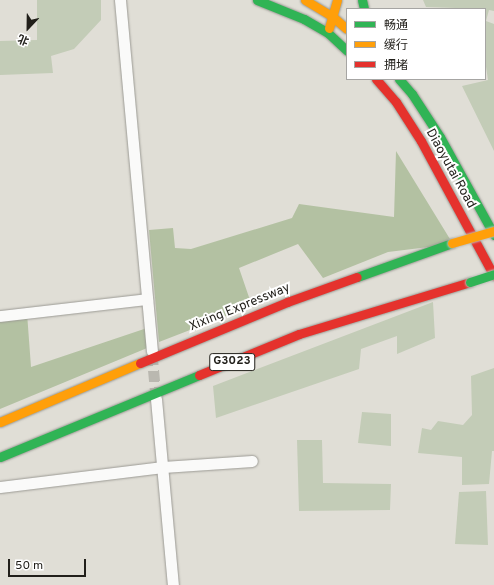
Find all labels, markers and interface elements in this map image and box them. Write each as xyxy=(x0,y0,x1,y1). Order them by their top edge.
north arrow xyxy=(8,8,48,48)
legend xyxy=(346,8,486,80)
text: 畅通 xyxy=(384,18,408,34)
text: 北 xyxy=(16,31,31,48)
text: 缓行 xyxy=(384,38,408,54)
text: 拥堵 xyxy=(384,58,408,74)
street label: Diaoyutai Road xyxy=(422,126,478,212)
street label: Xixing Expressway xyxy=(187,281,293,335)
road number: G3023 xyxy=(209,352,255,372)
scale bar xyxy=(10,551,88,577)
text: 50 m xyxy=(15,558,43,574)

